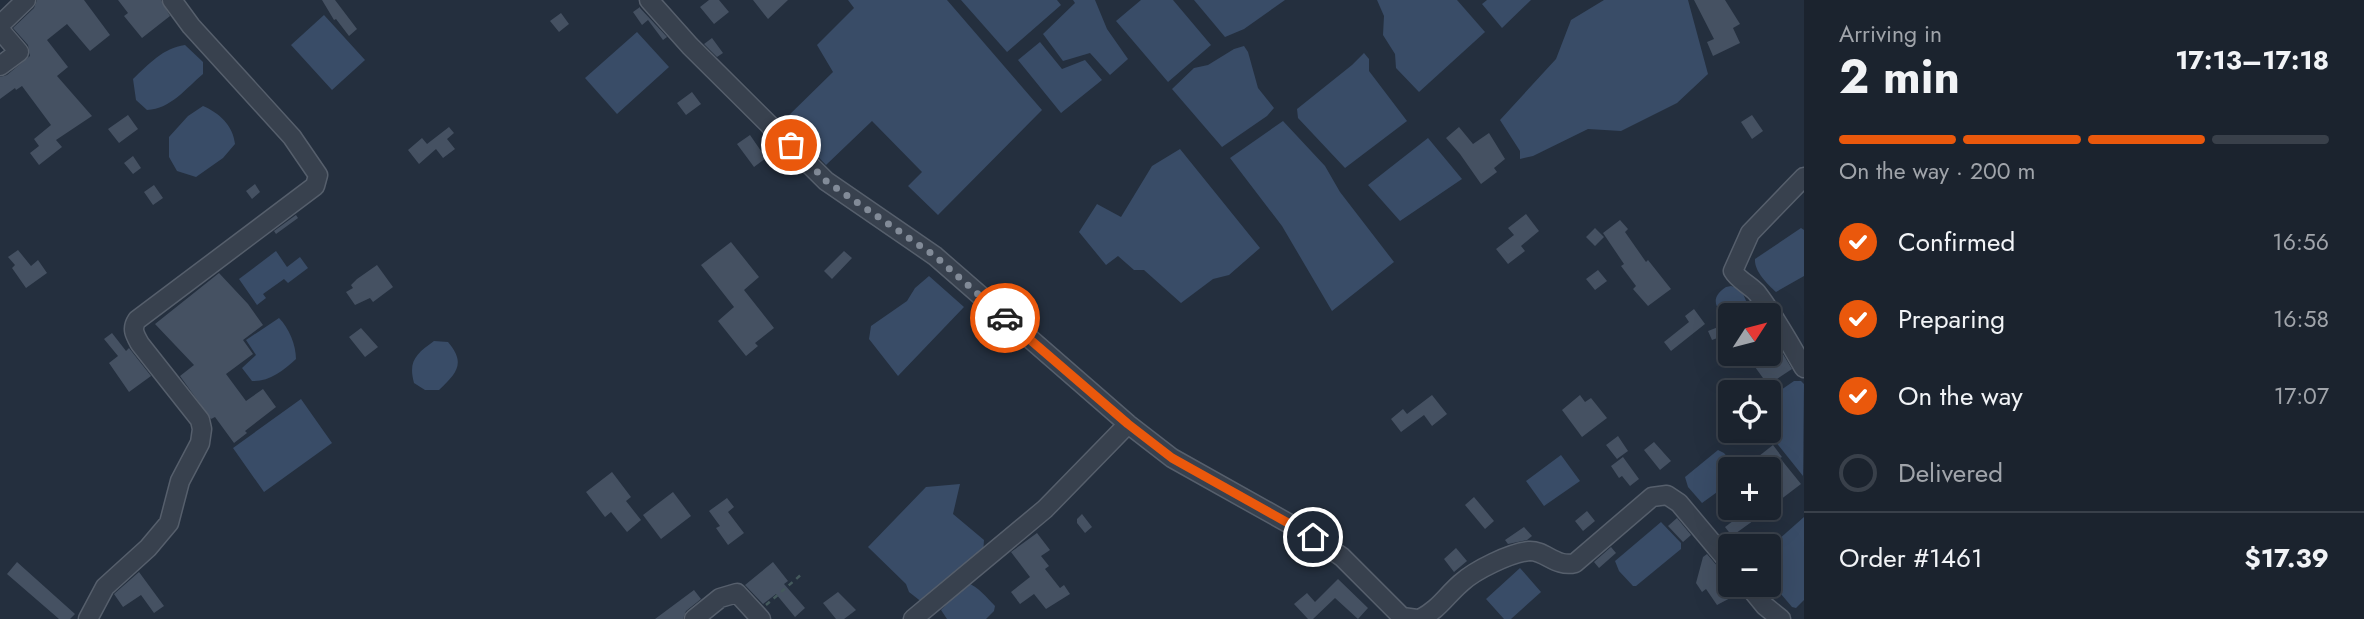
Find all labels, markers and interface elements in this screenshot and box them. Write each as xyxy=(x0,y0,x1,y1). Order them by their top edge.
text: Arriving in xyxy=(1839,17,1942,51)
text: 17:13–17:18 xyxy=(2175,41,2329,79)
text: 2 min xyxy=(1839,44,1960,110)
pin xyxy=(761,115,821,175)
icon: bag xyxy=(772,126,810,164)
text: On the way · 200 m xyxy=(1839,154,2035,188)
icon: check xyxy=(1839,223,1877,261)
text: Confirmed xyxy=(1898,223,2015,261)
text: 16:56 xyxy=(2272,225,2329,259)
courier xyxy=(970,283,1040,353)
icon: car xyxy=(986,299,1024,337)
icon: check xyxy=(1839,300,1877,338)
text: Preparing xyxy=(1898,300,2005,338)
text: 16:58 xyxy=(2273,302,2329,336)
north arrow xyxy=(1718,303,1782,366)
map controls xyxy=(1718,303,1781,597)
icon: check xyxy=(1839,377,1877,415)
text: On the way xyxy=(1898,377,2023,415)
text: 17:07 xyxy=(2274,379,2329,413)
button: locate xyxy=(1718,380,1781,443)
text: Delivered xyxy=(1898,454,2003,492)
button: + xyxy=(1718,457,1781,520)
pin xyxy=(1283,507,1343,567)
icon: home xyxy=(1294,518,1332,556)
button: − xyxy=(1718,534,1781,597)
text: Order #1461 xyxy=(1839,539,1983,577)
text: $17.39 xyxy=(2245,539,2329,577)

